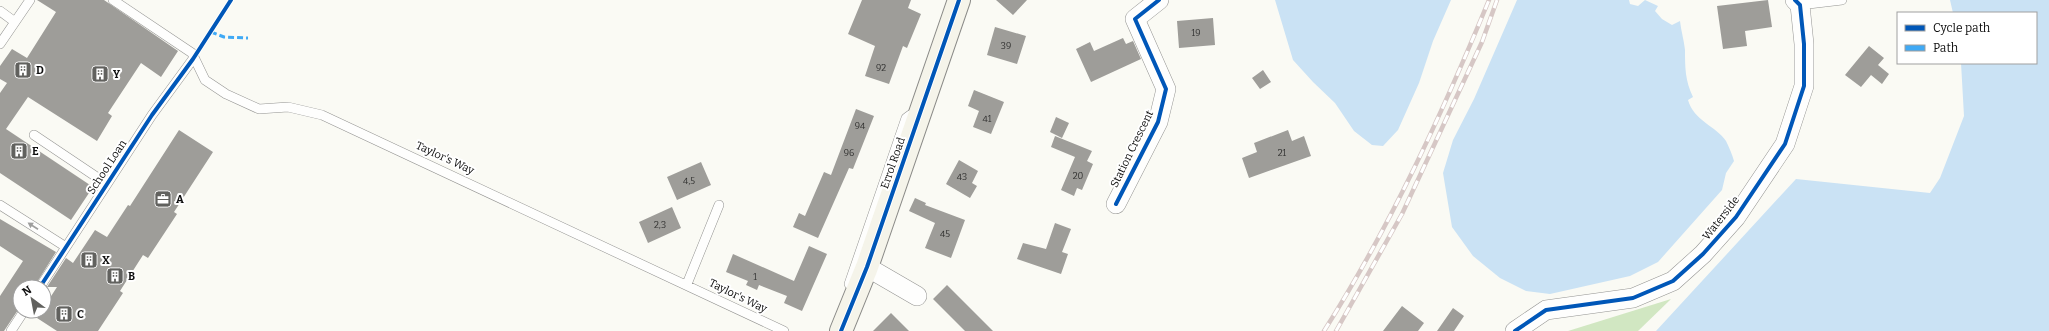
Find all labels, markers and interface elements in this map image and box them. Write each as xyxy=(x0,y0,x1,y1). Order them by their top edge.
legend xyxy=(1897,12,2037,64)
text: Cycle path xyxy=(1933,21,1991,35)
house number: 19 xyxy=(1192,28,1200,38)
house number: 39 xyxy=(1001,41,1011,51)
text: Path xyxy=(1933,41,1959,55)
building icon: D xyxy=(13,60,33,80)
house number: 92 xyxy=(876,63,886,73)
place label: D xyxy=(36,64,44,77)
building icon: Y xyxy=(90,64,110,84)
place label: Y xyxy=(113,68,121,81)
street label: Station Crescent xyxy=(1108,108,1156,190)
house number: 41 xyxy=(983,114,992,124)
house number: 94 xyxy=(855,121,866,131)
street label: Errol Road xyxy=(878,135,908,190)
street label: School Loan xyxy=(85,137,129,197)
street label: Taylor's Way xyxy=(414,139,476,177)
building icon: E xyxy=(9,141,29,161)
place label: E xyxy=(32,145,39,158)
house number: 96 xyxy=(844,148,854,158)
house number: 21 xyxy=(1278,148,1287,158)
house number: 20 xyxy=(1073,171,1084,181)
house number: 43 xyxy=(957,172,967,182)
house number: 4,5 xyxy=(683,176,695,186)
office icon: A xyxy=(153,189,173,209)
place label: A xyxy=(176,193,184,206)
street label: Waterside xyxy=(1700,194,1742,242)
house number: 2,3 xyxy=(654,220,666,230)
one-way arrow xyxy=(28,222,38,230)
house number: 45 xyxy=(940,229,950,239)
building icon: X xyxy=(79,250,99,270)
place label: X xyxy=(102,254,110,267)
building icon: B xyxy=(105,266,125,286)
place label: B xyxy=(128,270,135,283)
house number: 1 xyxy=(753,272,757,282)
street label: Taylor's Way xyxy=(707,276,769,316)
north arrow xyxy=(12,279,52,319)
text: N xyxy=(20,283,34,299)
building icon: C xyxy=(54,304,74,324)
place label: C xyxy=(77,308,84,321)

